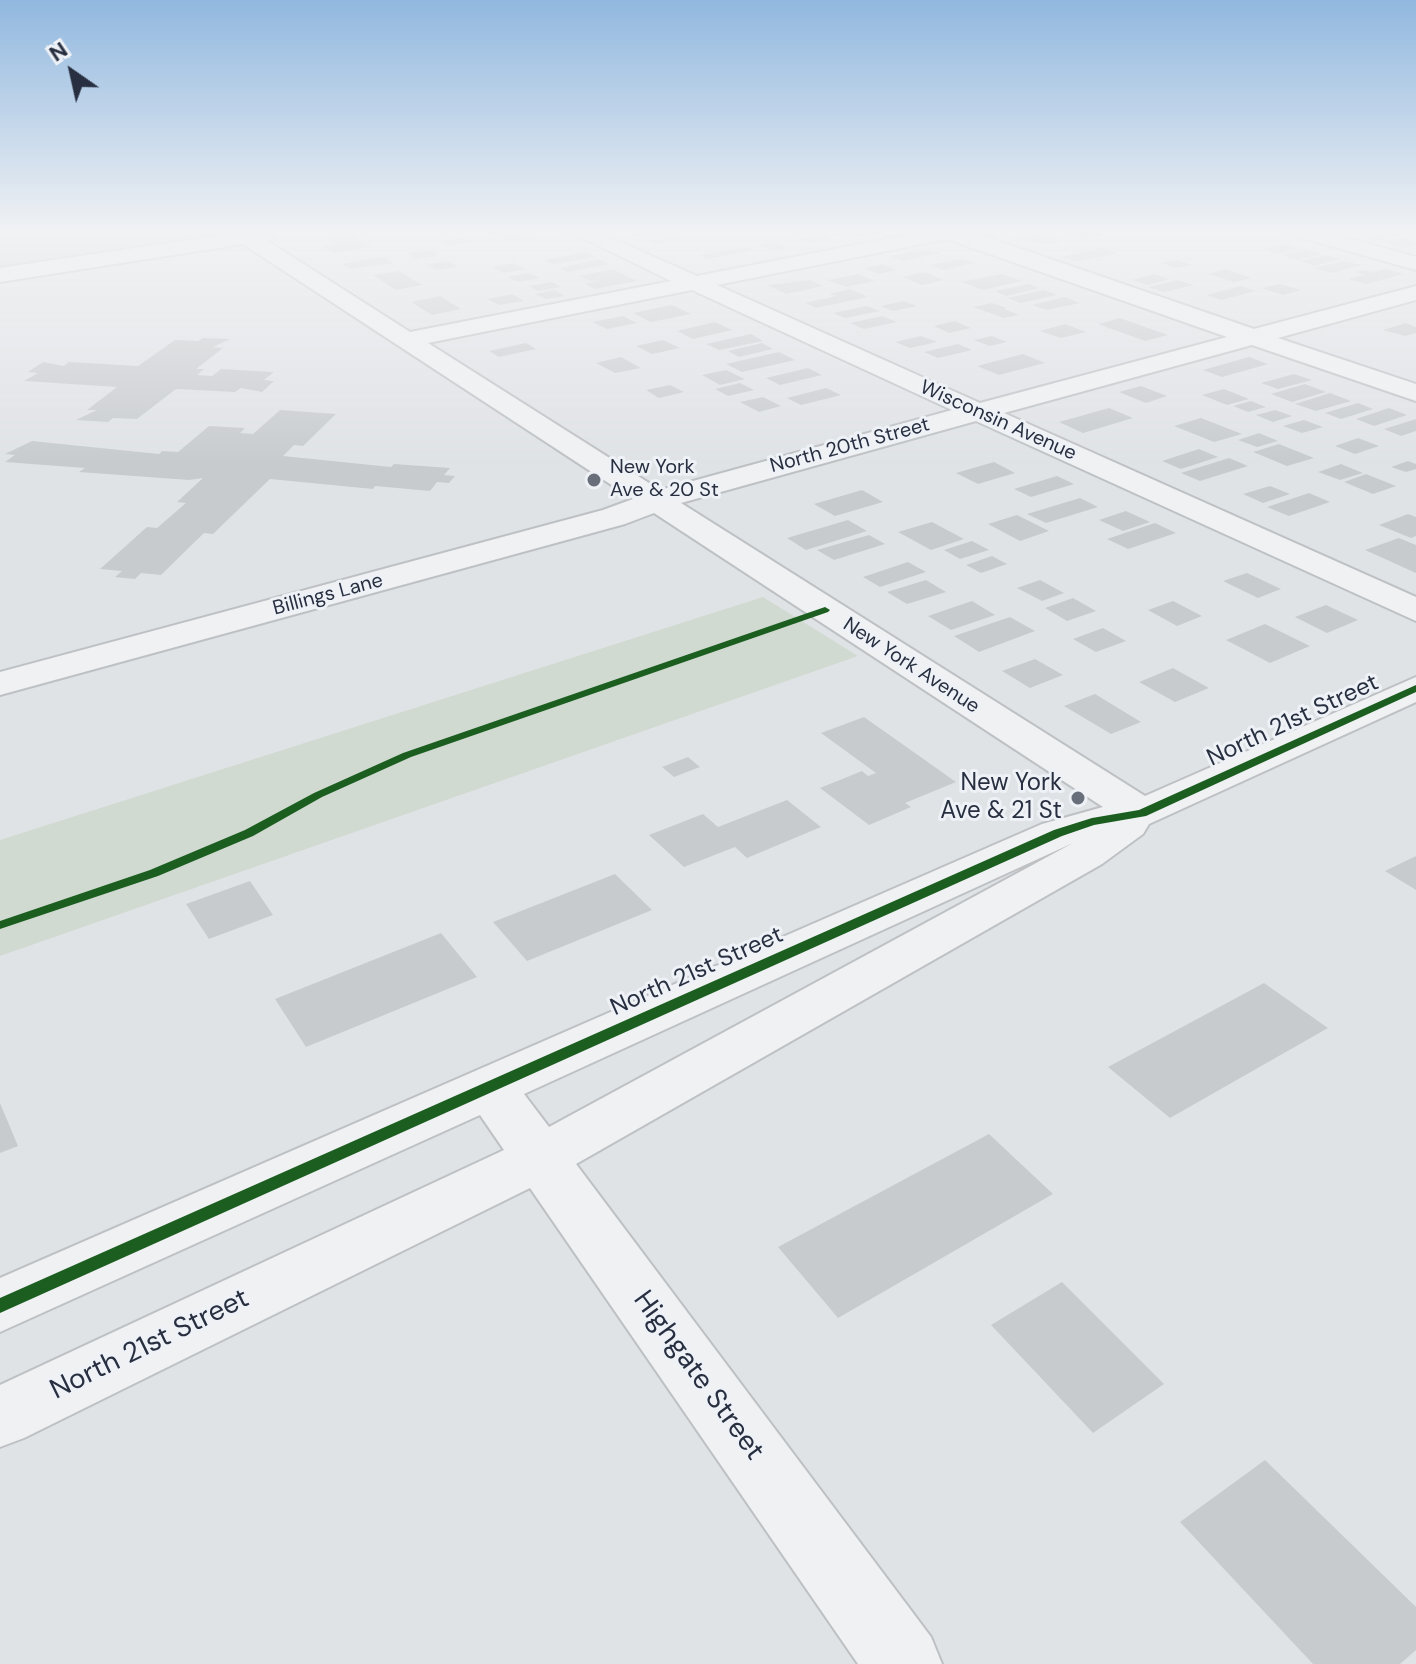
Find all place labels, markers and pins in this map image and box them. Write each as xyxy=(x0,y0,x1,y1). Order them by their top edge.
place label: New York Ave & 20 St xyxy=(610,456,719,503)
marker: New York Ave & 20 St xyxy=(585,471,603,489)
place label: New York Ave & 21 St xyxy=(940,770,1062,826)
marker: New York Ave & 21 St xyxy=(1069,789,1087,807)

